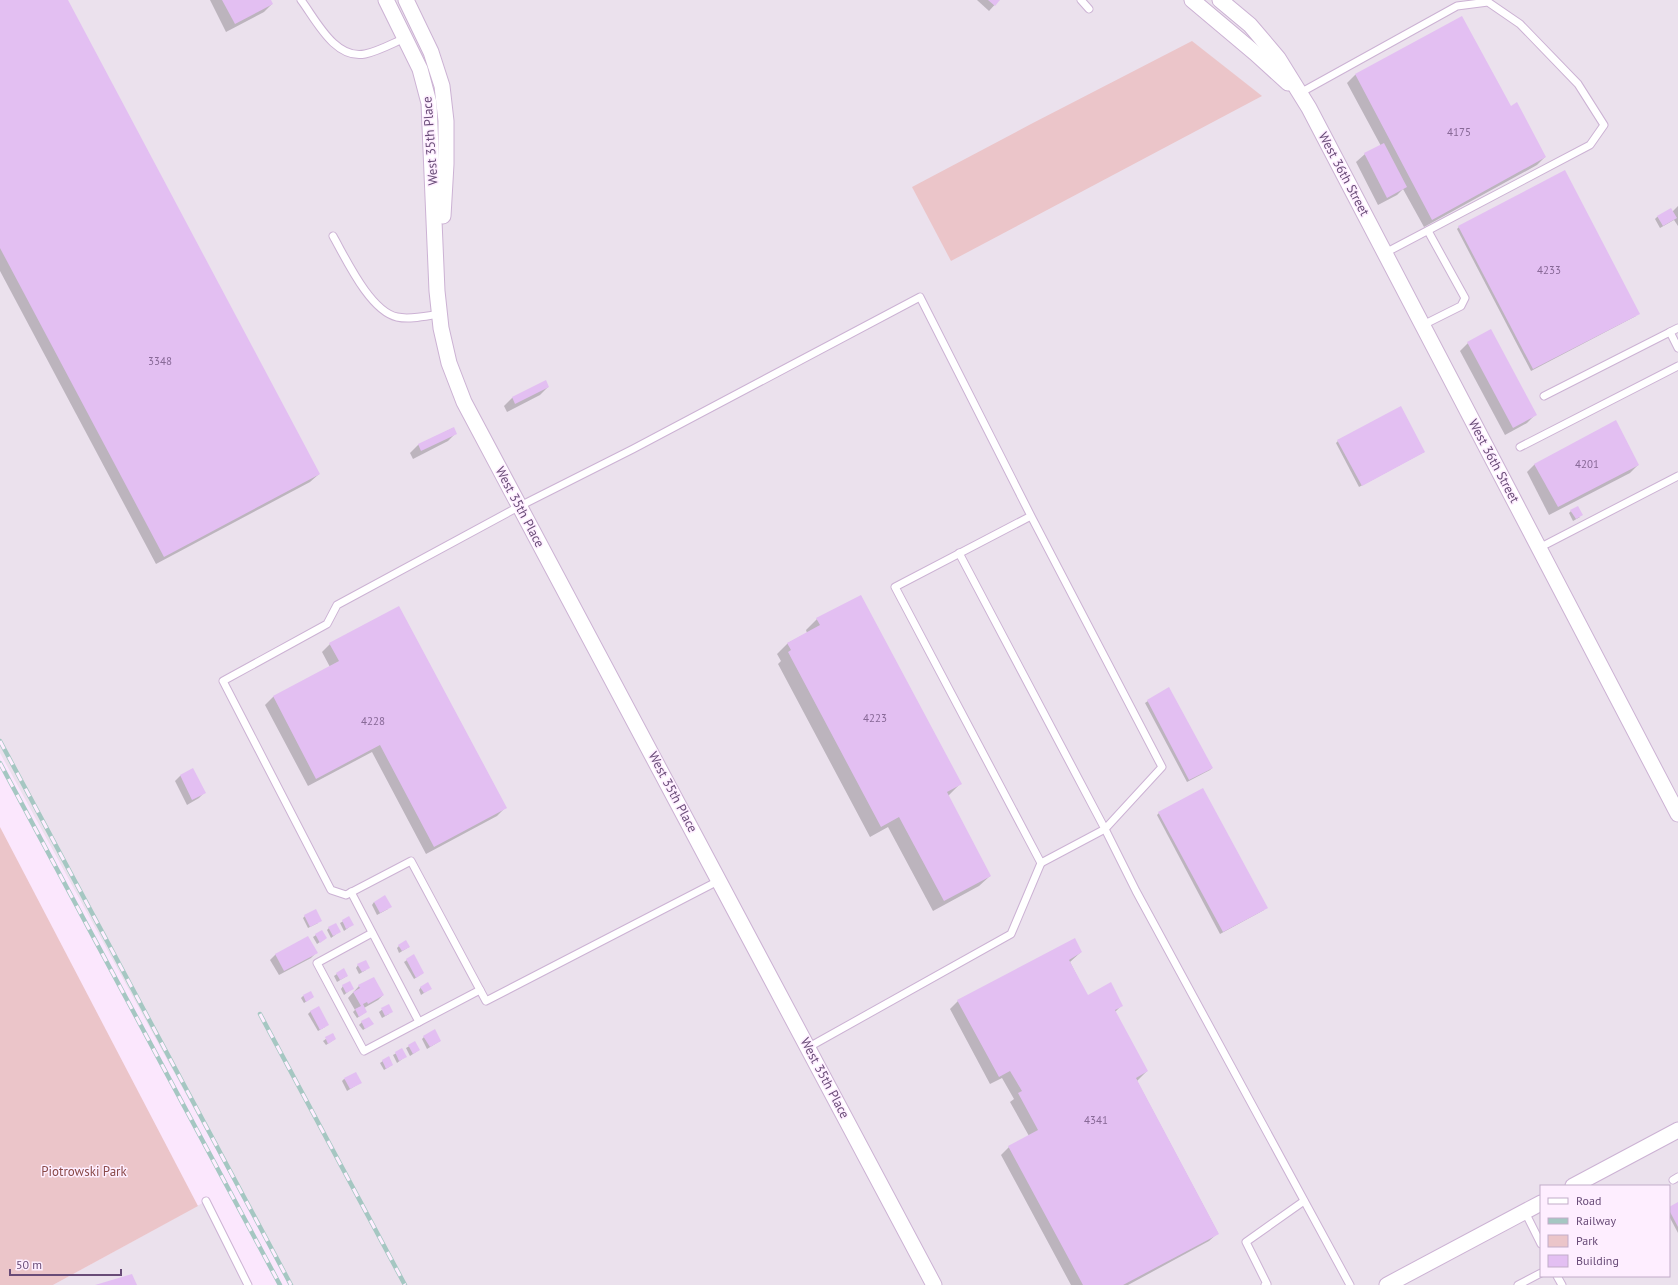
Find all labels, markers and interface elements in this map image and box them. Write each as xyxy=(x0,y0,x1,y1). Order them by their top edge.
street label: West 35th Place xyxy=(418,96,442,186)
house number: 4175 xyxy=(1447,125,1471,139)
street label: West 36th Street xyxy=(1315,129,1374,219)
house number: 4233 xyxy=(1537,263,1561,277)
house number: 3348 xyxy=(148,354,172,368)
street label: West 36th Street xyxy=(1465,416,1524,506)
house number: 4201 xyxy=(1575,457,1599,471)
street label: West 35th Place xyxy=(492,464,548,550)
house number: 4223 xyxy=(863,711,887,725)
house number: 4228 xyxy=(361,714,385,728)
street label: West 35th Place xyxy=(645,749,701,835)
street label: West 35th Place xyxy=(797,1035,853,1121)
house number: 4341 xyxy=(1084,1113,1108,1127)
park label: Piotrowski Park xyxy=(41,1163,128,1180)
legend xyxy=(1540,1185,1670,1277)
text: Road xyxy=(1576,1193,1601,1208)
text: Railway xyxy=(1576,1213,1616,1228)
text: Park xyxy=(1576,1233,1598,1248)
scale bar xyxy=(10,1251,121,1277)
text: Building xyxy=(1576,1253,1619,1268)
text: 50 m xyxy=(16,1257,42,1272)

